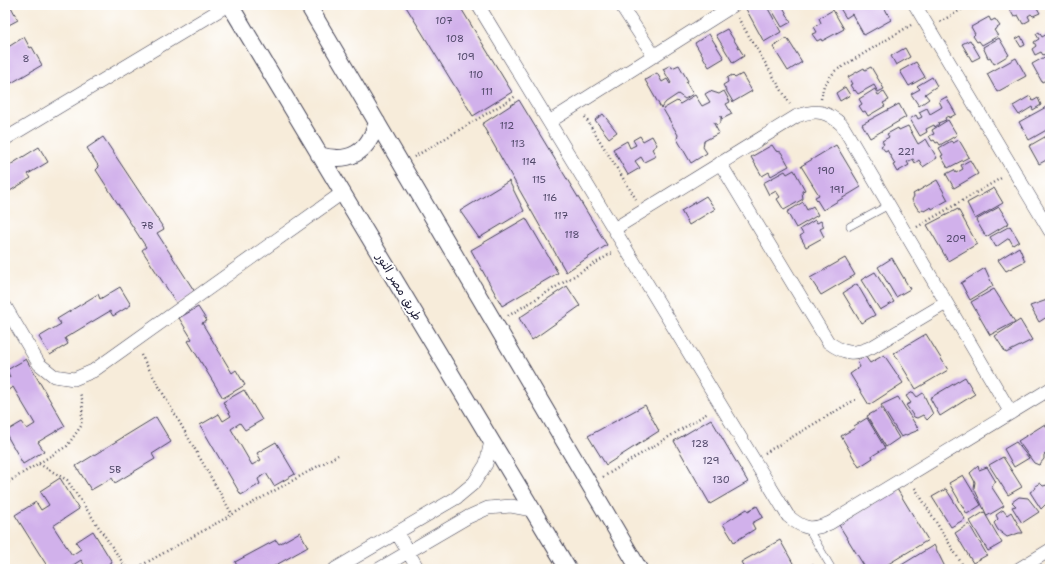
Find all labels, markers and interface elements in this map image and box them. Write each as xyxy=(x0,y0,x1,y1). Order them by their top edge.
house number: 107 xyxy=(435,14,453,27)
house number: 108 xyxy=(446,32,464,45)
house number: 109 xyxy=(457,50,475,63)
house number: 8 xyxy=(23,52,30,65)
house number: 110 xyxy=(469,68,483,81)
house number: 111 xyxy=(481,85,493,98)
house number: 112 xyxy=(500,119,514,132)
house number: 113 xyxy=(511,137,525,150)
house number: 221 xyxy=(897,145,915,158)
house number: 114 xyxy=(522,155,536,168)
house number: 190 xyxy=(817,164,835,177)
house number: 115 xyxy=(532,173,546,186)
house number: 191 xyxy=(830,183,844,196)
house number: 116 xyxy=(543,191,557,204)
house number: 117 xyxy=(554,209,568,222)
house number: 7B xyxy=(141,219,154,232)
house number: 118 xyxy=(565,228,579,241)
house number: 209 xyxy=(946,232,966,245)
street label: طريق مصر النور xyxy=(372,250,425,324)
house number: 128 xyxy=(691,437,709,450)
house number: 129 xyxy=(702,454,720,467)
house number: 5B xyxy=(109,463,121,476)
house number: 130 xyxy=(712,473,730,486)

